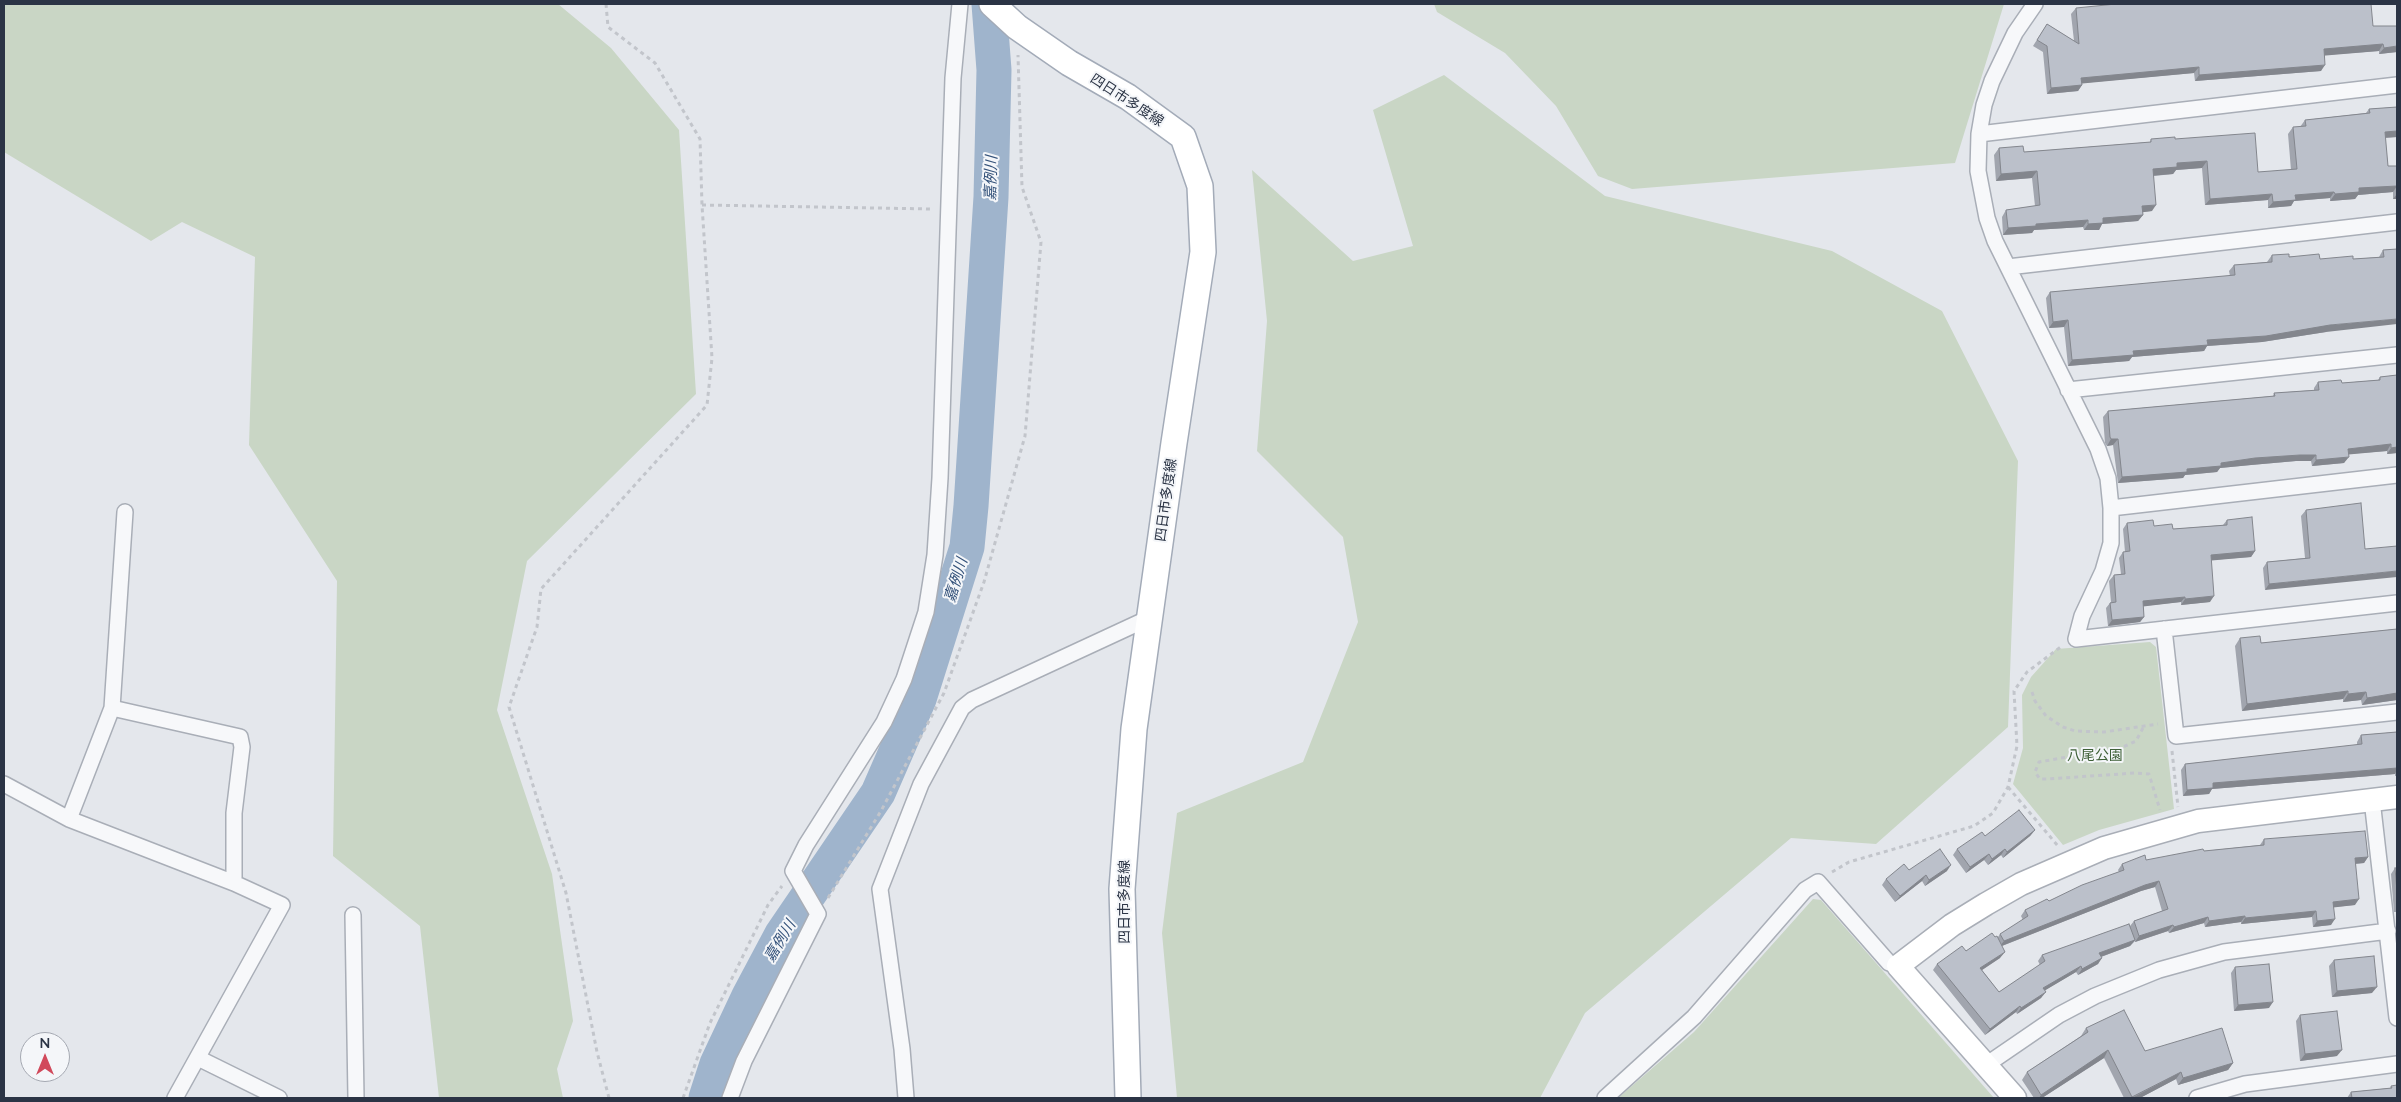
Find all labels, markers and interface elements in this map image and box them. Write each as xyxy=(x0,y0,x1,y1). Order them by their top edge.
street label: 四日市多度線 xyxy=(1087,70,1167,130)
water label: 嘉例川 xyxy=(981,155,1001,201)
street label: 四日市多度線 xyxy=(1152,457,1180,543)
water label: 嘉例川 xyxy=(941,556,971,604)
park label: 八尾公園 xyxy=(2067,747,2123,763)
street label: 四日市多度線 xyxy=(1116,860,1132,944)
water label: 嘉例川 xyxy=(761,917,799,965)
north arrow xyxy=(20,1032,70,1082)
text: N xyxy=(40,1034,50,1051)

